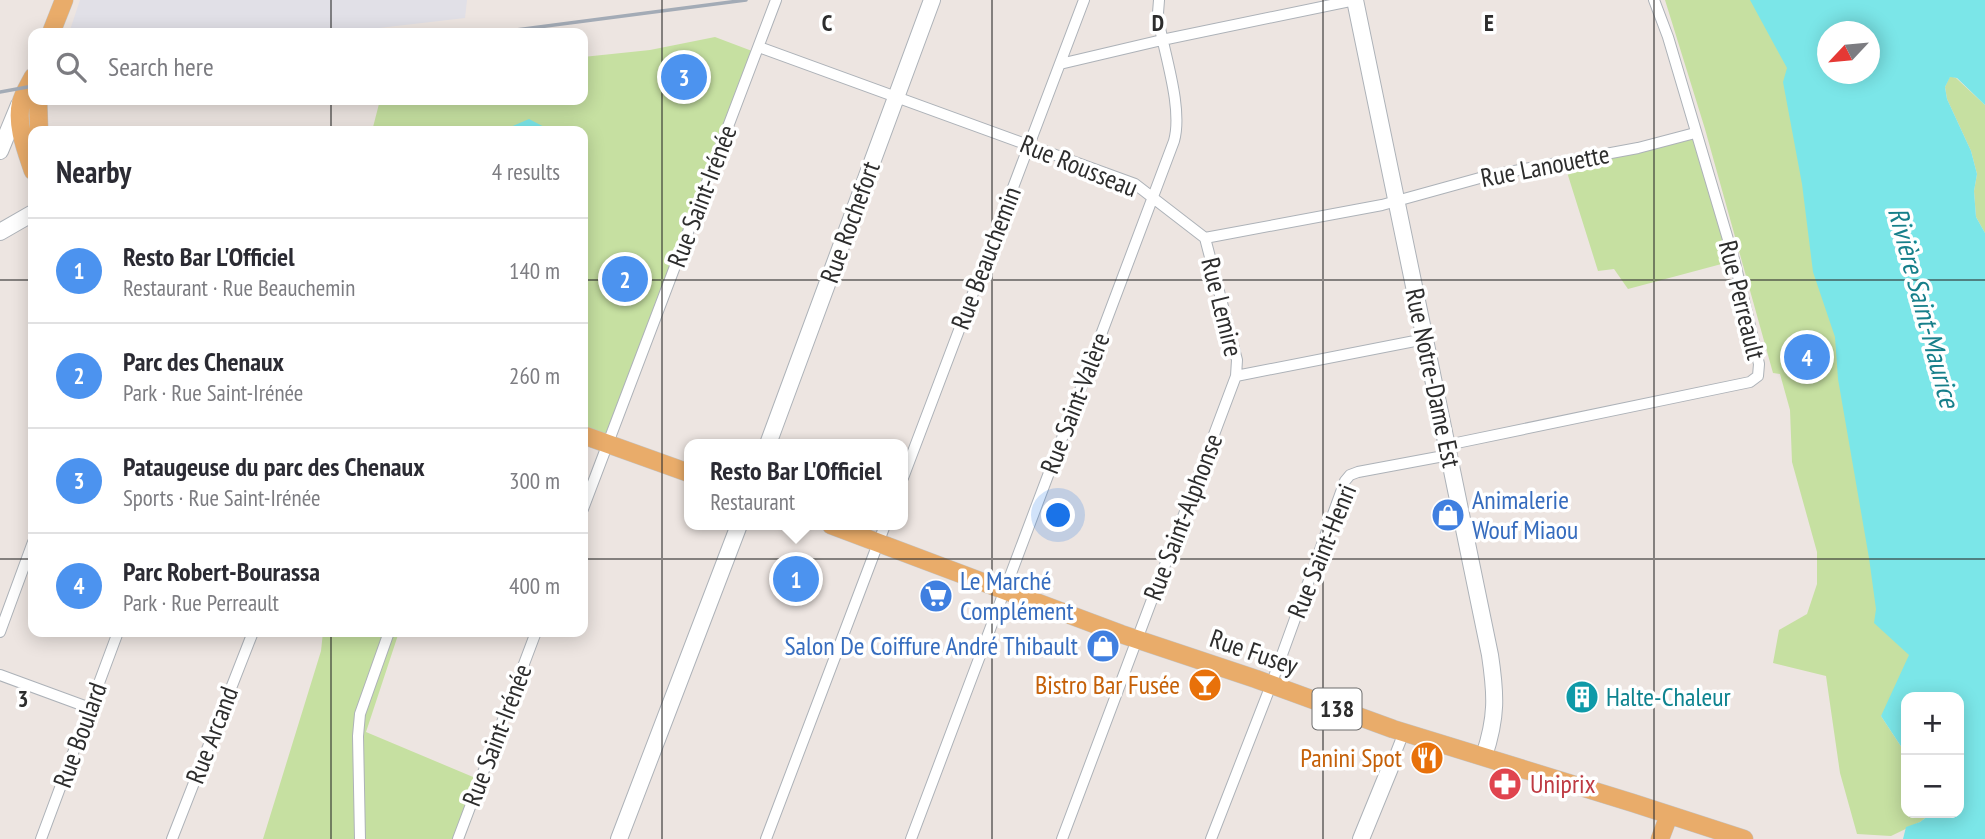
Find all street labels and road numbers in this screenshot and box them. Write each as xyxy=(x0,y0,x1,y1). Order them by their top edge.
street label: Rue Saint-Irénée xyxy=(659,120,744,271)
street label: Rue Rousseau xyxy=(1016,127,1143,204)
street label: Rue Lanouette xyxy=(1478,137,1612,194)
street label: Rue Rochefort xyxy=(812,157,887,287)
street label: Rue Beauchemin xyxy=(943,182,1028,334)
street label: Rue Perreault xyxy=(1712,237,1773,363)
street label: Rue Lemire xyxy=(1194,254,1251,360)
street label: Rue Notre-Dame Est xyxy=(1398,285,1469,470)
street label: Rue Saint-Valère xyxy=(1033,328,1117,478)
street label: Rue Saint-Alphonse xyxy=(1136,429,1229,605)
street label: Rue Saint-Henri xyxy=(1280,479,1363,623)
street label: Rue Fusey xyxy=(1206,621,1303,682)
street label: Rue Saint-Irénée xyxy=(454,659,539,810)
street label: Rue Boulard xyxy=(45,678,114,792)
street label: Rue Arcand xyxy=(178,682,245,788)
road number: 138 xyxy=(1312,688,1362,730)

